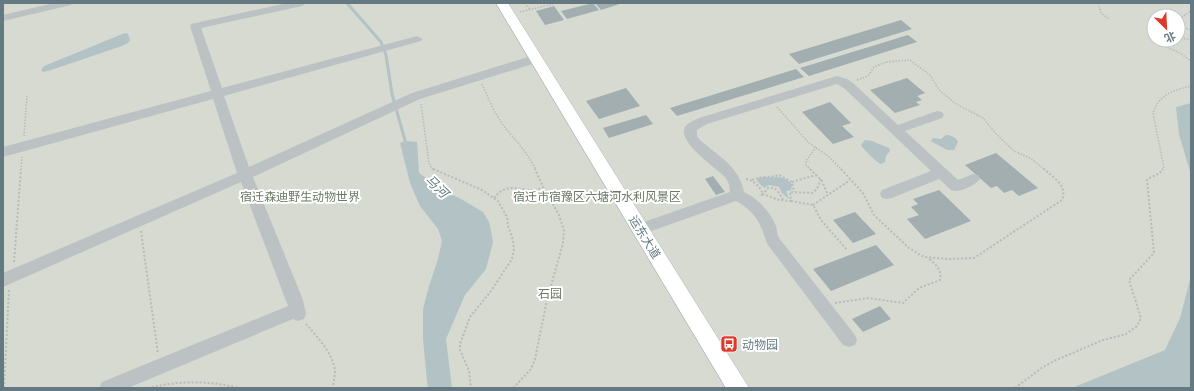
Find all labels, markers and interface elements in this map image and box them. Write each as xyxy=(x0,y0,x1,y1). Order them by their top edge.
north arrow xyxy=(1146,8,1186,48)
text: 北 xyxy=(1162,29,1178,47)
water label: 马河 xyxy=(421,170,455,204)
park label: 宿迁森迪野生动物世界 xyxy=(240,188,360,205)
park label: 宿迁市宿豫区六塘河水利风景区 xyxy=(513,188,681,205)
street label: 运东大道 xyxy=(625,212,665,262)
park label: 石园 xyxy=(538,285,562,302)
bus stop icon: 动物园 xyxy=(719,334,739,354)
place label: 动物园 xyxy=(742,336,778,353)

